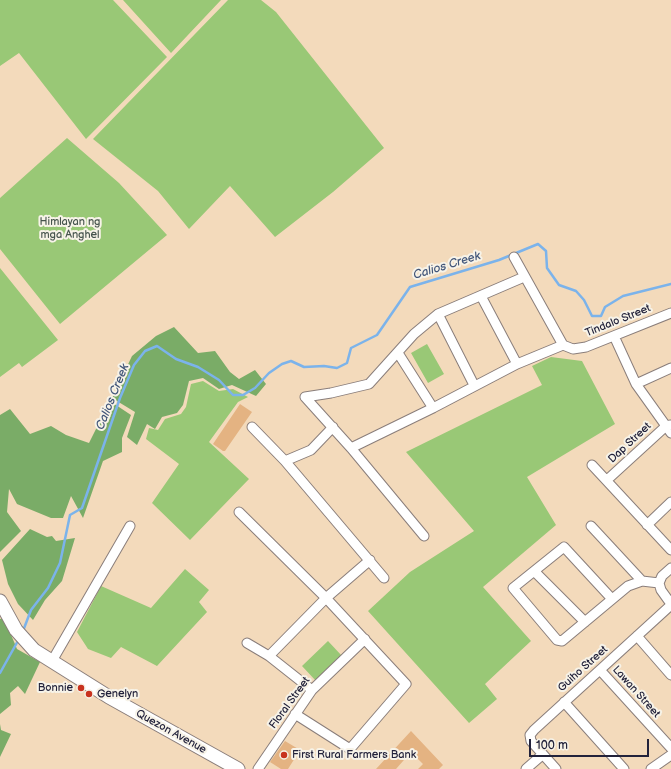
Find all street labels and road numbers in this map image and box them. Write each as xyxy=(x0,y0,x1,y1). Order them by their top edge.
street label: Tindalo Street xyxy=(583,302,653,340)
street label: Dap Street xyxy=(606,420,654,466)
street label: Guiho Street xyxy=(555,643,611,695)
street label: Lawan Street xyxy=(609,663,663,721)
street label: Floral Street xyxy=(267,675,313,731)
street label: Quezon Avenue xyxy=(133,707,209,757)

